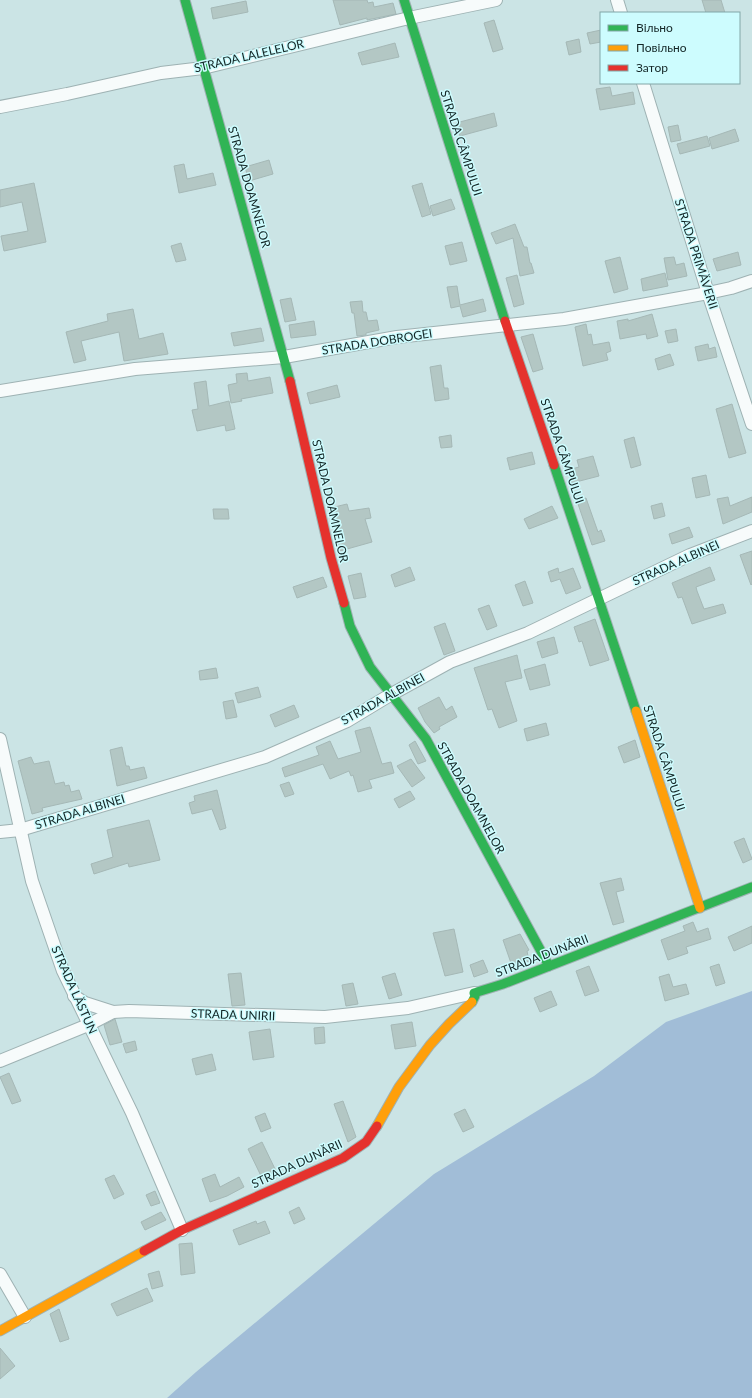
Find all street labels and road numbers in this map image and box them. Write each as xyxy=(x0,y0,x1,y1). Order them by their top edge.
street label: STRADA LALELELOR xyxy=(192,35,306,75)
street label: STRADA CÂMPULUI xyxy=(437,88,486,198)
street label: STRADA DOAMNELOR xyxy=(225,124,274,250)
street label: STRADA PRIMĂVERII xyxy=(672,197,721,311)
street label: STRADA DOBROGEI xyxy=(321,325,433,358)
street label: STRADA CÂMPULUI xyxy=(537,396,588,505)
street label: STRADA DOAMNELOR xyxy=(309,438,352,564)
street label: STRADA ALBINEI xyxy=(630,537,722,588)
street label: STRADA ALBINEI xyxy=(338,669,427,728)
street label: STRADA CÂMPULUI xyxy=(640,703,689,813)
street label: STRADA DOAMNELOR xyxy=(434,739,509,857)
street label: STRADA ALBINEI xyxy=(33,791,127,832)
street label: STRADA DUNĂRII xyxy=(493,931,590,980)
street label: STRADA LĂSTUN xyxy=(48,943,101,1036)
street label: STRADA UNIRII xyxy=(191,1006,276,1023)
street label: STRADA DUNĂRII xyxy=(249,1136,345,1191)

